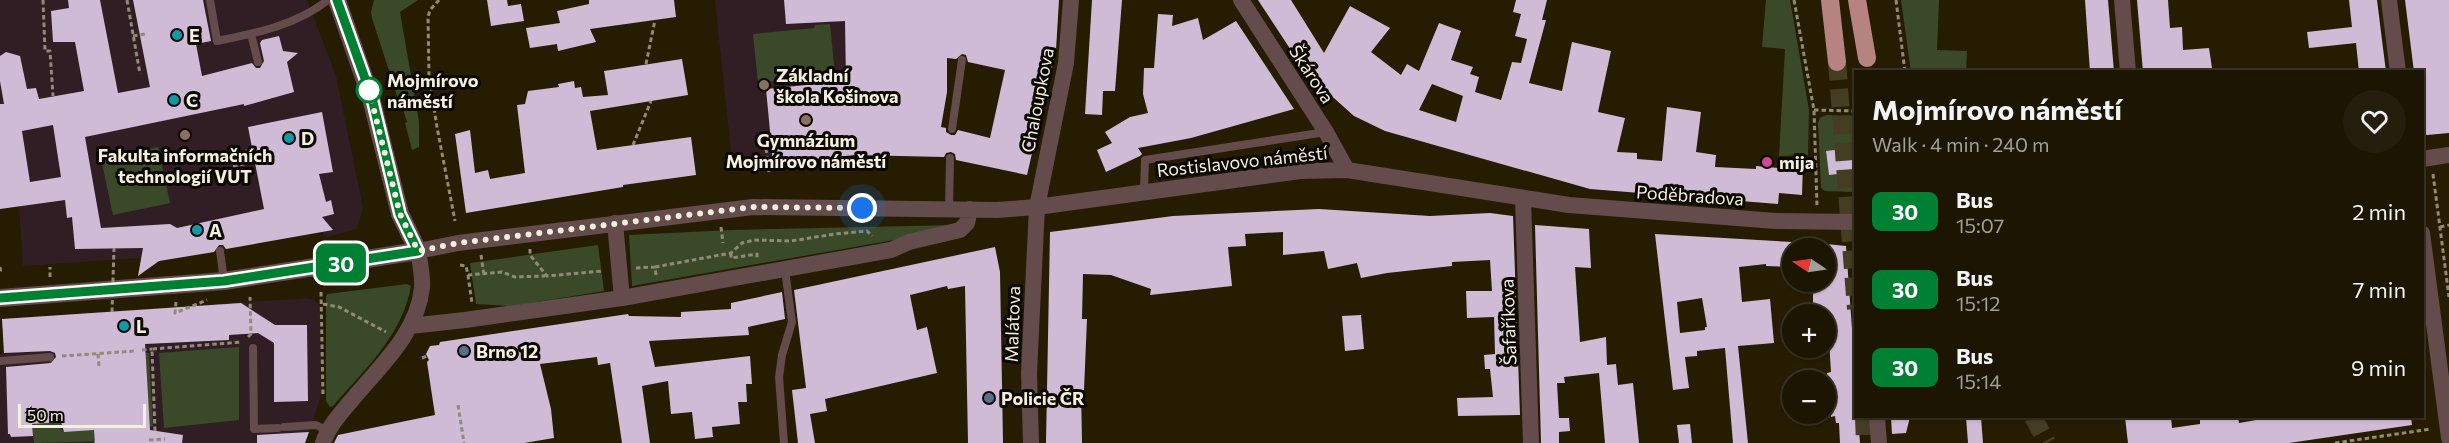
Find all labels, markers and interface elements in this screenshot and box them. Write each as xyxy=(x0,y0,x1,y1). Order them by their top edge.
place label: E xyxy=(189,24,200,46)
marker: E xyxy=(170,28,184,42)
street label: Škárova xyxy=(1285,41,1339,107)
street label: Chaloupkova xyxy=(1016,46,1058,154)
place label: Základní škola Košinova xyxy=(776,64,899,107)
place label: Mojmírovo náměstí xyxy=(387,69,479,112)
marker: Mojmírovo náměstí xyxy=(356,77,382,103)
marker: Základní škola Košinova xyxy=(757,78,771,92)
place label: C xyxy=(186,89,198,111)
button: heart xyxy=(2343,90,2406,153)
text: Mojmírovo náměstí xyxy=(1872,92,2122,126)
marker: C xyxy=(167,93,181,107)
marker: Gymnázium Mojmírovo náměstí xyxy=(799,113,813,127)
place label: D xyxy=(301,127,314,149)
marker: Fakulta informačních technologií VUT xyxy=(178,128,192,142)
place label: Gymnázium Mojmírovo náměstí xyxy=(726,129,887,172)
marker: D xyxy=(282,131,296,145)
text: Walk · 4 min · 240 m xyxy=(1872,132,2049,156)
street label: Rostislavovo náměstí xyxy=(1156,141,1330,181)
place label: Fakulta informačních technologií VUT xyxy=(98,144,272,187)
place label: mija xyxy=(1779,151,1814,173)
marker: mija xyxy=(1760,155,1774,169)
street label: Poděbradova xyxy=(1635,180,1745,210)
text: Bus xyxy=(1956,186,1993,213)
your location xyxy=(847,193,877,223)
text: 2 min xyxy=(2352,198,2406,225)
text: 30 xyxy=(1892,199,1918,224)
text: 15:07 xyxy=(1956,213,2004,237)
place label: A xyxy=(209,219,222,241)
marker: A xyxy=(190,223,204,237)
north arrow xyxy=(1782,238,1836,292)
map controls xyxy=(1782,238,1836,424)
line badge: 30 xyxy=(314,244,368,282)
text: 30 xyxy=(328,251,354,276)
text: Bus xyxy=(1956,264,1993,291)
text: 7 min xyxy=(2353,276,2406,303)
text: 30 xyxy=(1892,277,1918,302)
street label: Šafaříkova xyxy=(1495,278,1521,366)
street label: Malátova xyxy=(1000,285,1024,363)
text: 15:12 xyxy=(1956,291,2000,315)
button: + xyxy=(1782,304,1836,358)
place label: L xyxy=(136,315,146,337)
marker: L xyxy=(117,319,131,333)
place label: Brno 12 xyxy=(476,340,538,362)
text: Bus xyxy=(1956,342,1993,369)
marker: Brno 12 xyxy=(457,344,471,358)
text: 9 min xyxy=(2351,354,2406,381)
text: 30 xyxy=(1892,355,1918,380)
text: 15:14 xyxy=(1956,369,2001,393)
button: − xyxy=(1782,370,1836,424)
place label: Policie ČR xyxy=(1001,387,1085,409)
marker: Policie ČR xyxy=(982,391,996,405)
scale bar xyxy=(18,401,146,428)
text: 50 m xyxy=(27,405,64,424)

